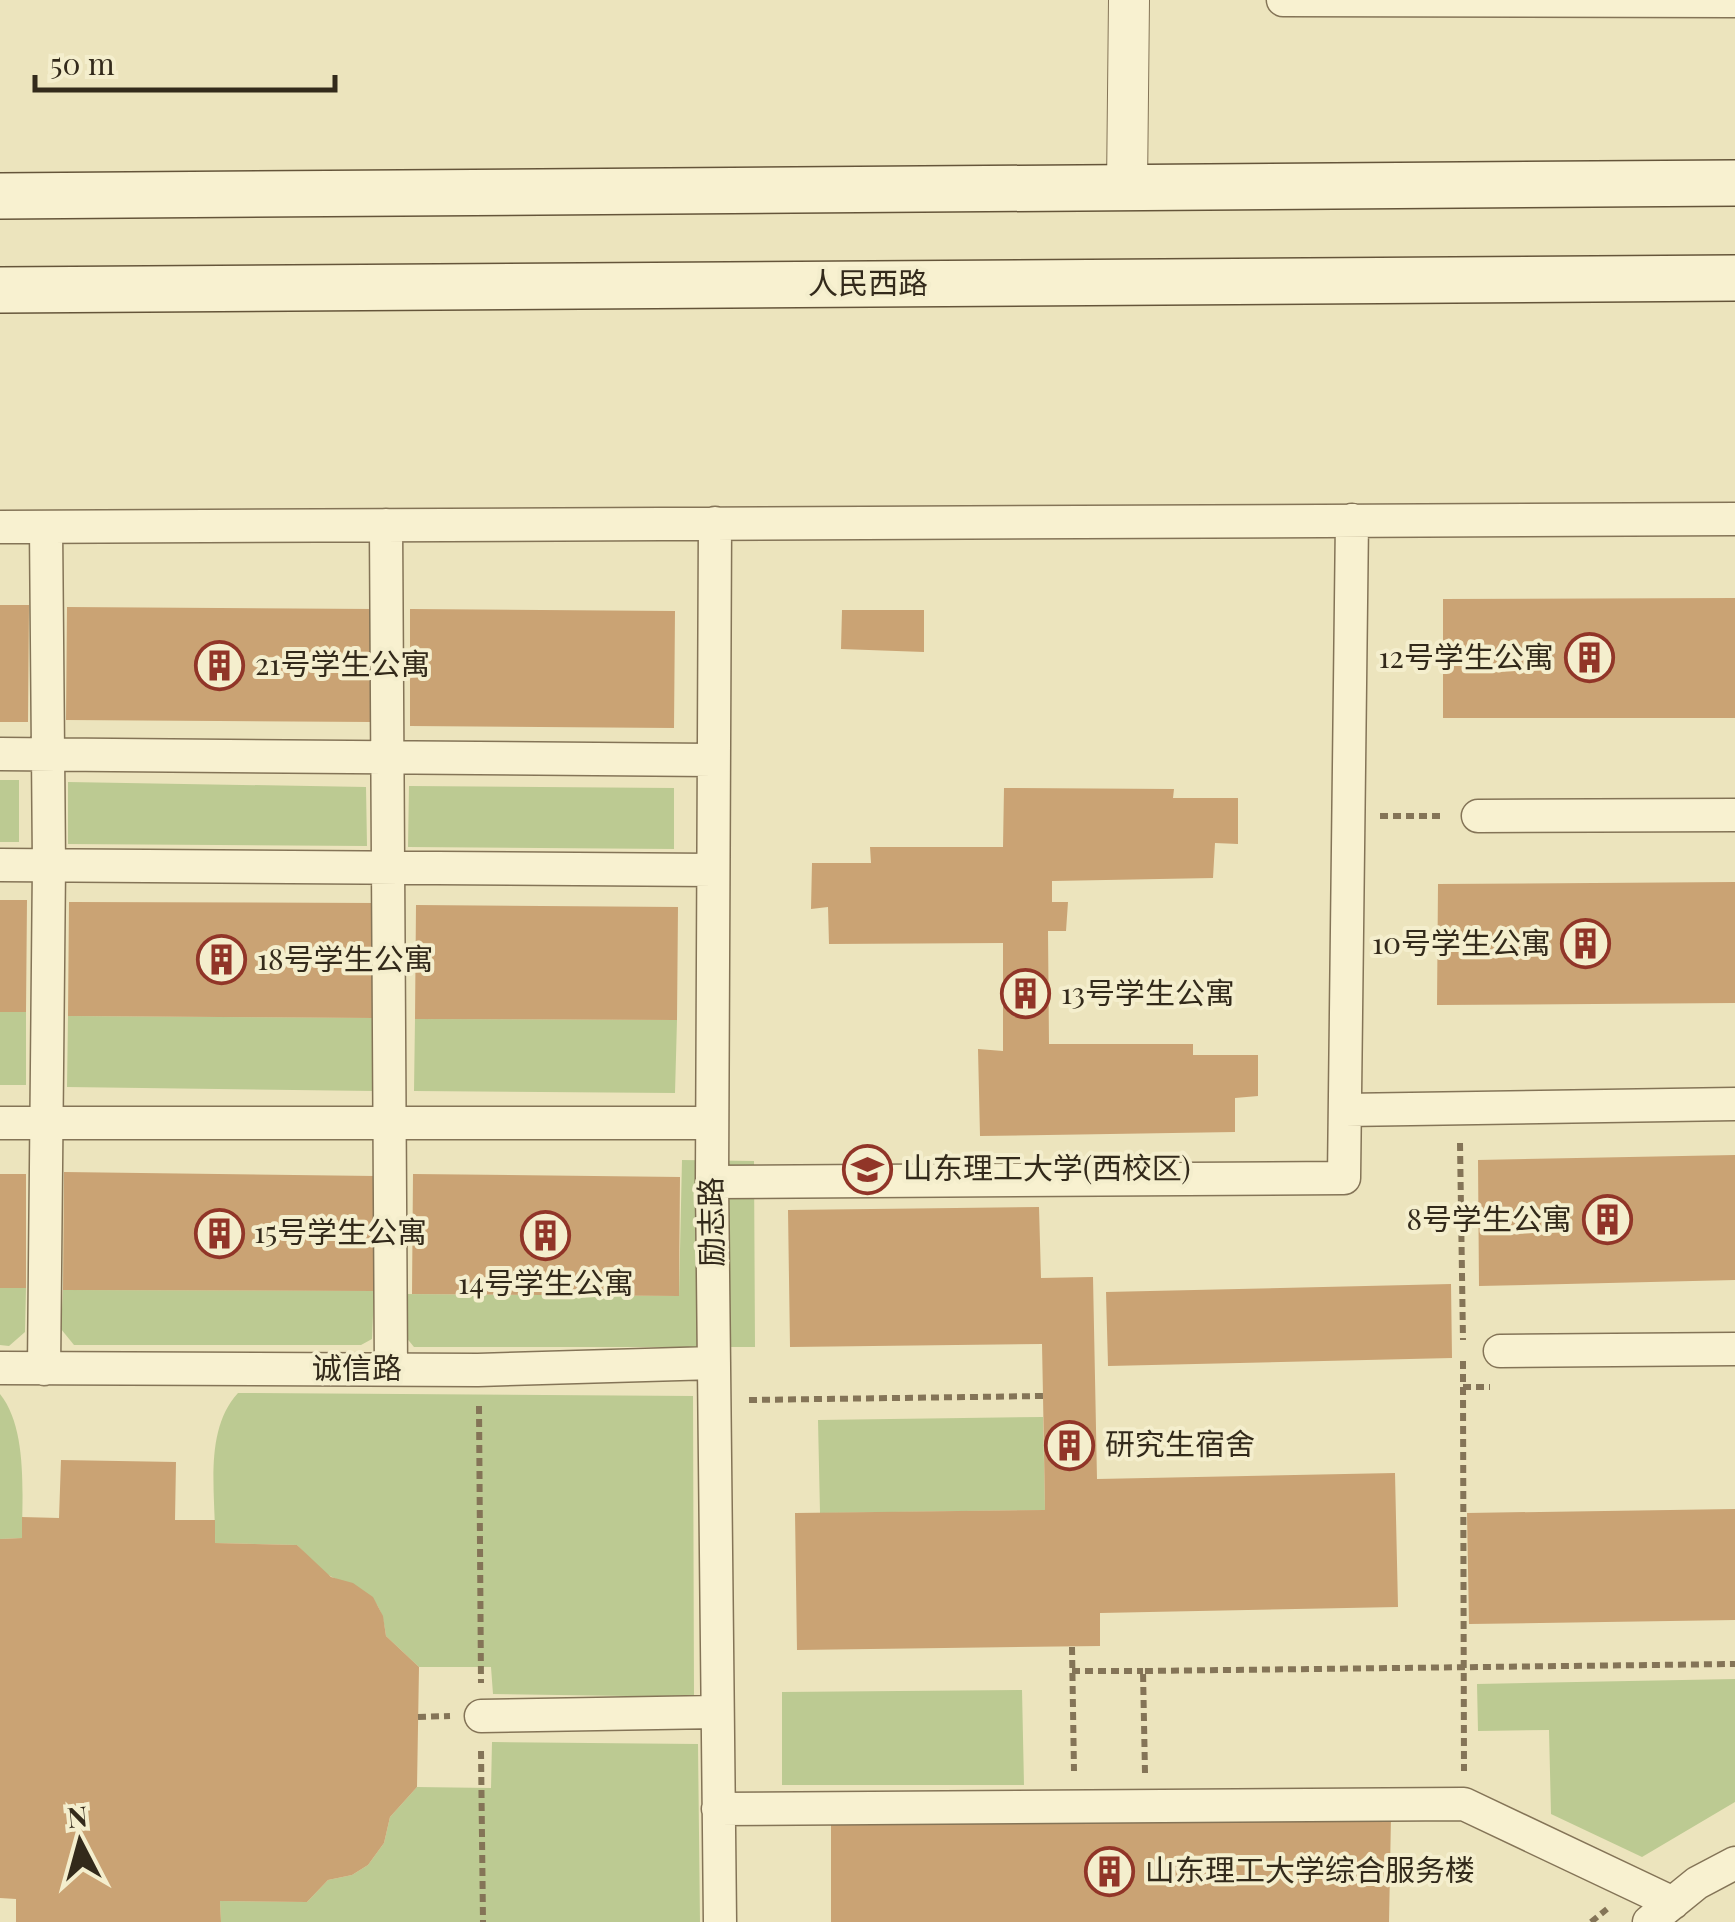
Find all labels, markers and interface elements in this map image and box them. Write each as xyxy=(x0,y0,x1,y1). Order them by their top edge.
scale bar xyxy=(35,30,335,92)
text: 50 m xyxy=(50,43,115,83)
street label: 人民西路 xyxy=(808,262,928,302)
building icon: 12号学生公寓 xyxy=(1563,632,1615,684)
place label: 12号学生公寓 xyxy=(1379,636,1554,676)
building icon: 21号学生公寓 xyxy=(194,639,246,691)
place label: 21号学生公寓 xyxy=(255,643,430,683)
building icon: 10号学生公寓 xyxy=(1560,918,1612,970)
place label: 10号学生公寓 xyxy=(1372,922,1551,962)
building icon: 18号学生公寓 xyxy=(196,934,248,986)
place label: 18号学生公寓 xyxy=(257,938,434,978)
building icon: 13号学生公寓 xyxy=(1000,968,1052,1020)
place label: 13号学生公寓 xyxy=(1061,972,1235,1012)
school or university icon: 山东理工大学(西校区) xyxy=(842,1143,894,1195)
place label: 山东理工大学(西校区) xyxy=(903,1147,1191,1187)
street label: 励志路 xyxy=(689,1177,731,1267)
building icon: 8号学生公寓 xyxy=(1581,1194,1633,1246)
place label: 8号学生公寓 xyxy=(1406,1198,1572,1238)
building icon: 15号学生公寓 xyxy=(193,1207,245,1259)
building icon: 14号学生公寓 xyxy=(520,1209,572,1261)
place label: 15号学生公寓 xyxy=(254,1211,427,1251)
place label: 14号学生公寓 xyxy=(458,1262,634,1302)
street label: 诚信路 xyxy=(312,1347,402,1387)
building icon: 研究生宿舍 xyxy=(1044,1419,1096,1471)
place label: 研究生宿舍 xyxy=(1105,1423,1255,1463)
north arrow xyxy=(30,1792,130,1892)
text: N xyxy=(65,1796,89,1835)
building icon: 山东理工大学综合服务楼 xyxy=(1084,1845,1136,1897)
place label: 山东理工大学综合服务楼 xyxy=(1145,1849,1475,1889)

